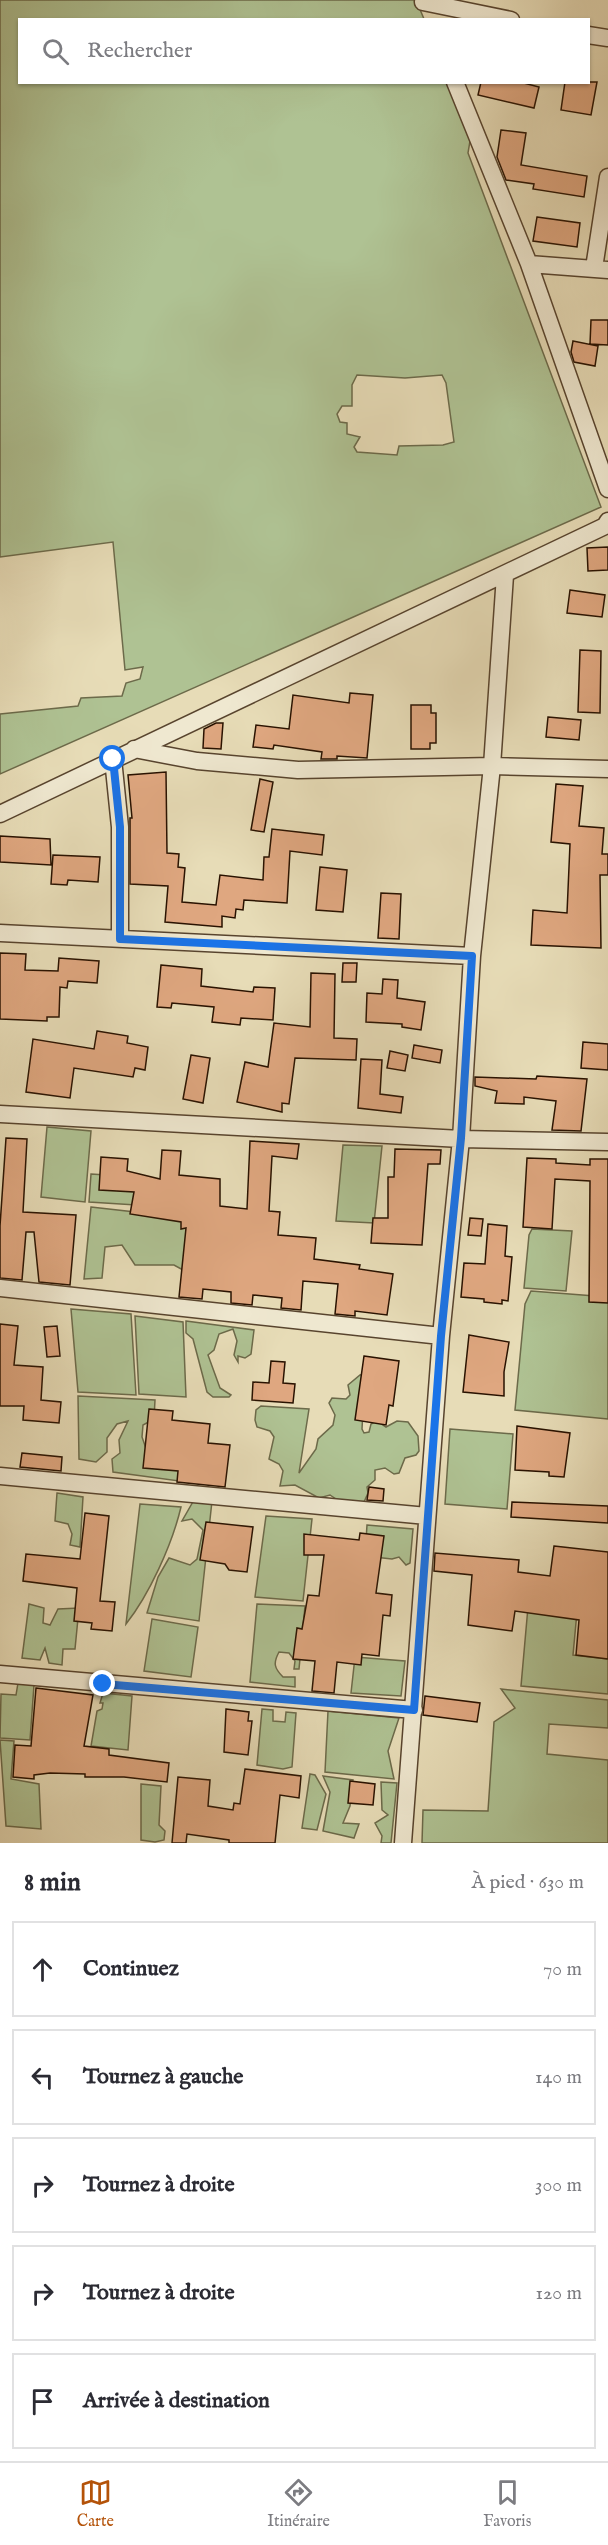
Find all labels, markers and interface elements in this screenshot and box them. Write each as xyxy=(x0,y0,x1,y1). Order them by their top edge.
search box xyxy=(18,18,590,84)
icon: search xyxy=(39,35,72,68)
text: Rechercher xyxy=(87,37,192,65)
route start xyxy=(99,745,125,771)
route end xyxy=(89,1670,115,1696)
text: 8 min xyxy=(24,1866,81,1899)
text: À pied · 630 m xyxy=(472,1870,584,1895)
icon: ahead xyxy=(26,1953,59,1986)
text: Continuez xyxy=(83,1955,179,1983)
text: 70 m xyxy=(543,1957,582,1982)
icon: left xyxy=(26,2061,59,2094)
text: Tournez à gauche xyxy=(83,2063,243,2091)
text: 140 m xyxy=(535,2065,582,2090)
icon: right xyxy=(26,2169,59,2202)
text: Tournez à droite xyxy=(83,2171,234,2199)
text: 300 m xyxy=(535,2173,582,2198)
icon: right xyxy=(26,2277,59,2310)
text: Tournez à droite xyxy=(83,2279,234,2307)
text: 120 m xyxy=(536,2281,582,2306)
icon: arrive xyxy=(26,2385,59,2418)
text: Arrivée à destination xyxy=(83,2387,270,2415)
tab: Carte xyxy=(77,2476,114,2532)
tab: Itinéraire xyxy=(267,2476,330,2532)
tab: Favoris xyxy=(483,2476,531,2532)

